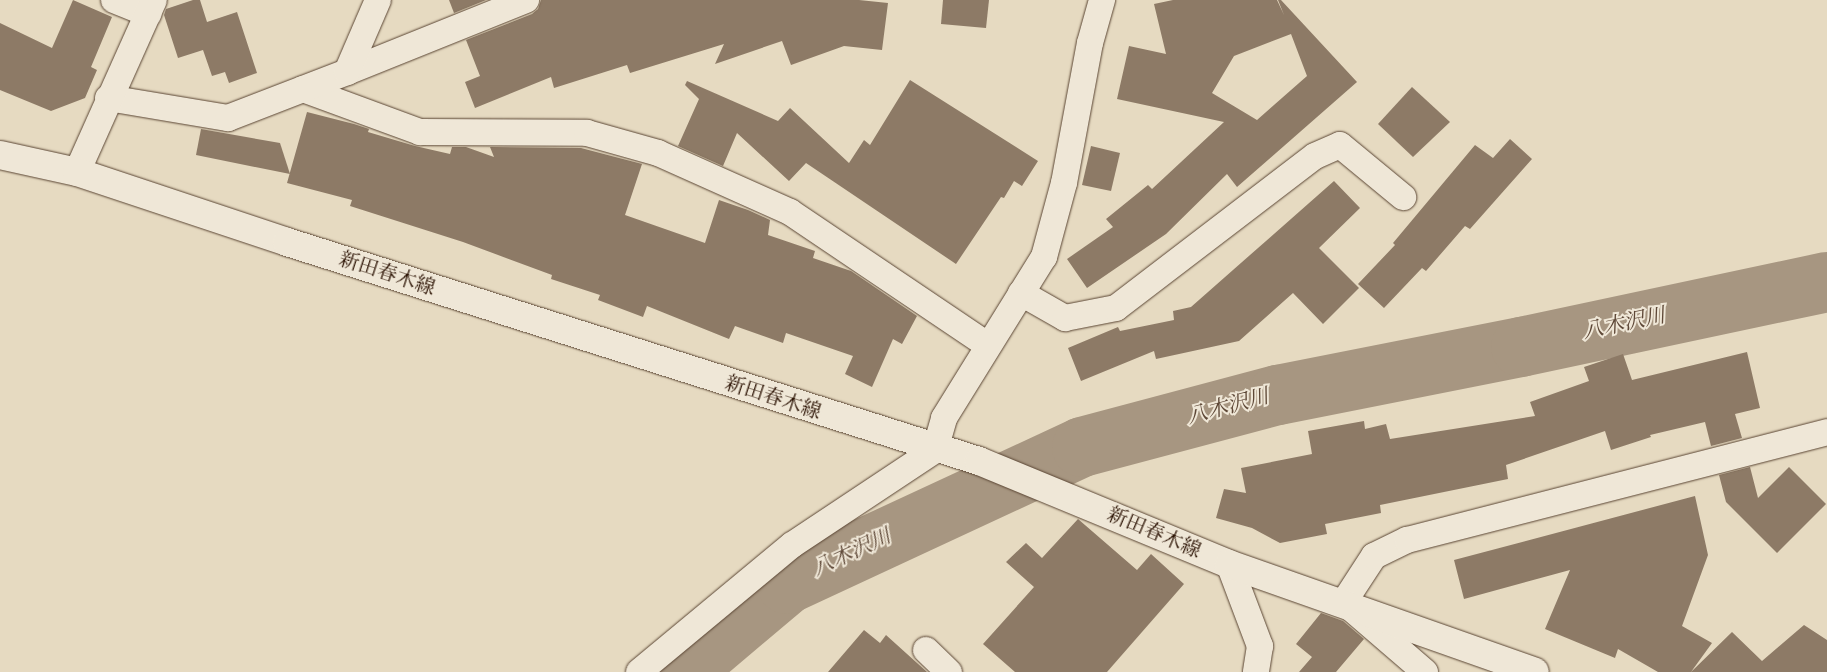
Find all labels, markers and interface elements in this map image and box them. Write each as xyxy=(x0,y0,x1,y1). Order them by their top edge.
street label: 新田春木線 xyxy=(336,247,438,301)
water label: 八木沢川 xyxy=(1580,304,1668,346)
street label: 新田春木線 xyxy=(722,371,824,425)
water label: 八木沢川 xyxy=(1184,385,1272,431)
street label: 新田春木線 xyxy=(1103,502,1205,564)
water label: 八木沢川 xyxy=(809,525,895,583)

